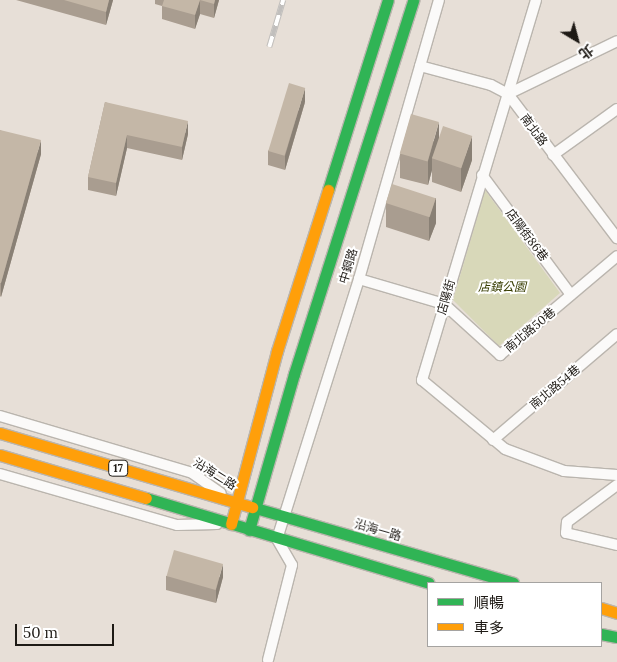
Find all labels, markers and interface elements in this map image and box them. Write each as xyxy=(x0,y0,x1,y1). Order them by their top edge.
north arrow xyxy=(552,15,602,65)
text: 北 xyxy=(575,41,597,63)
street label: 南北路 xyxy=(517,111,551,149)
street label: 店陽街86巷 xyxy=(503,206,551,264)
street label: 中鋼路 xyxy=(336,247,360,285)
street label: 店陽街 xyxy=(434,278,458,316)
park label: 店鎮公園 xyxy=(478,280,526,294)
street label: 南北路50巷 xyxy=(502,305,558,355)
street label: 南北路54巷 xyxy=(527,362,583,412)
street label: 沿海二路 xyxy=(191,455,239,493)
road number: 17 xyxy=(108,459,128,476)
street label: 沿海一路 xyxy=(353,516,403,544)
legend xyxy=(427,582,602,647)
text: 順暢 xyxy=(474,593,504,612)
scale bar xyxy=(18,614,116,646)
text: 車多 xyxy=(474,618,504,637)
text: 50 m xyxy=(23,623,58,642)

